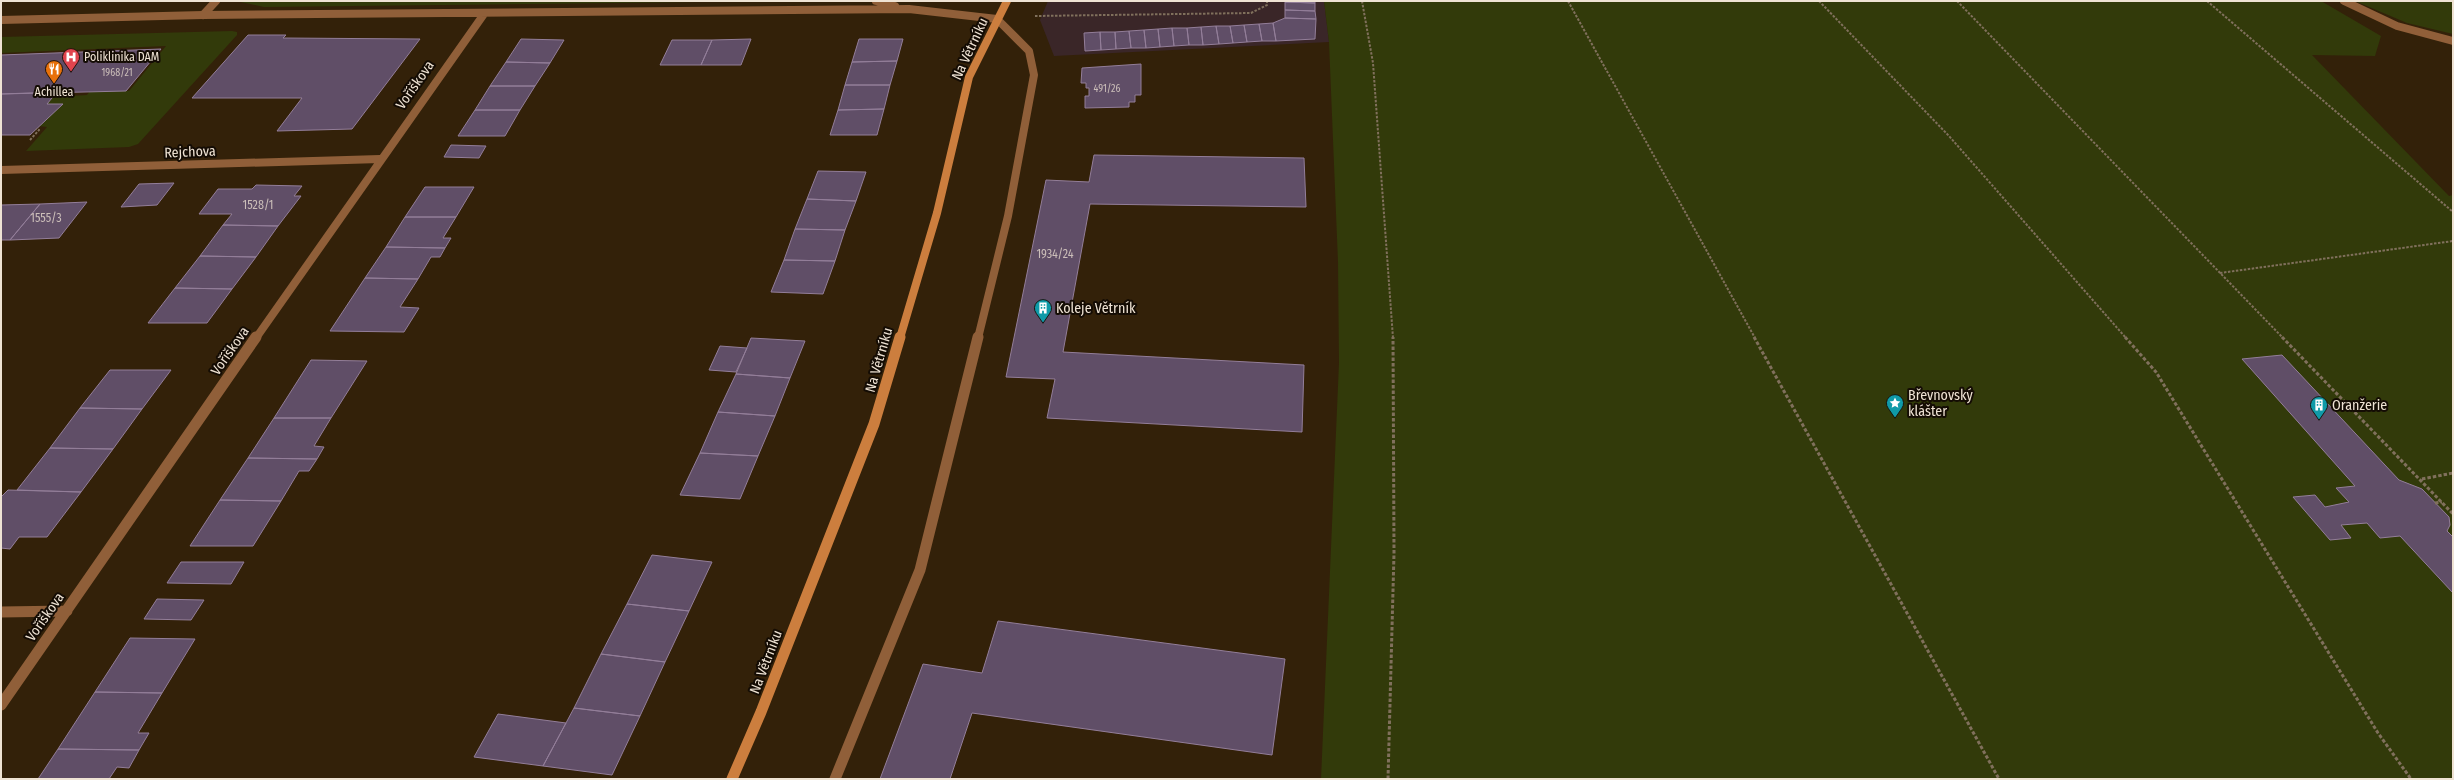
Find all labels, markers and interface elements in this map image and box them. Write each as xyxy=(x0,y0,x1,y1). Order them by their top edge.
street label: Na Větrníku xyxy=(948,15,992,83)
hospital icon: Poliklinika DAM xyxy=(61,47,81,72)
place label: Poliklinika DAM xyxy=(84,50,159,64)
street label: Voříškova xyxy=(392,57,438,112)
restaurant icon: Achillea xyxy=(44,59,64,84)
house number: 1968/21 xyxy=(101,67,133,79)
house number: 491/26 xyxy=(1094,83,1120,95)
place label: Achillea xyxy=(35,85,74,99)
street label: Rejchova xyxy=(164,143,216,161)
house number: 1528/1 xyxy=(243,198,273,212)
house number: 1555/3 xyxy=(30,211,62,225)
house number: 1934/24 xyxy=(1036,247,1074,261)
building icon: Koleje Větrník xyxy=(1033,298,1053,323)
place label: Koleje Větrník xyxy=(1056,300,1136,317)
street label: Voříškova xyxy=(207,323,253,378)
street label: Na Větrníku xyxy=(862,326,896,394)
place label: Břevnovský klášter xyxy=(1908,387,1974,420)
place icon: Břevnovský klášter xyxy=(1885,393,1905,418)
building icon: Oranžerie xyxy=(2309,395,2329,420)
place label: Oranžerie xyxy=(2332,397,2387,414)
street label: Voříškova xyxy=(22,589,68,644)
street label: Na Větrníku xyxy=(746,628,786,696)

